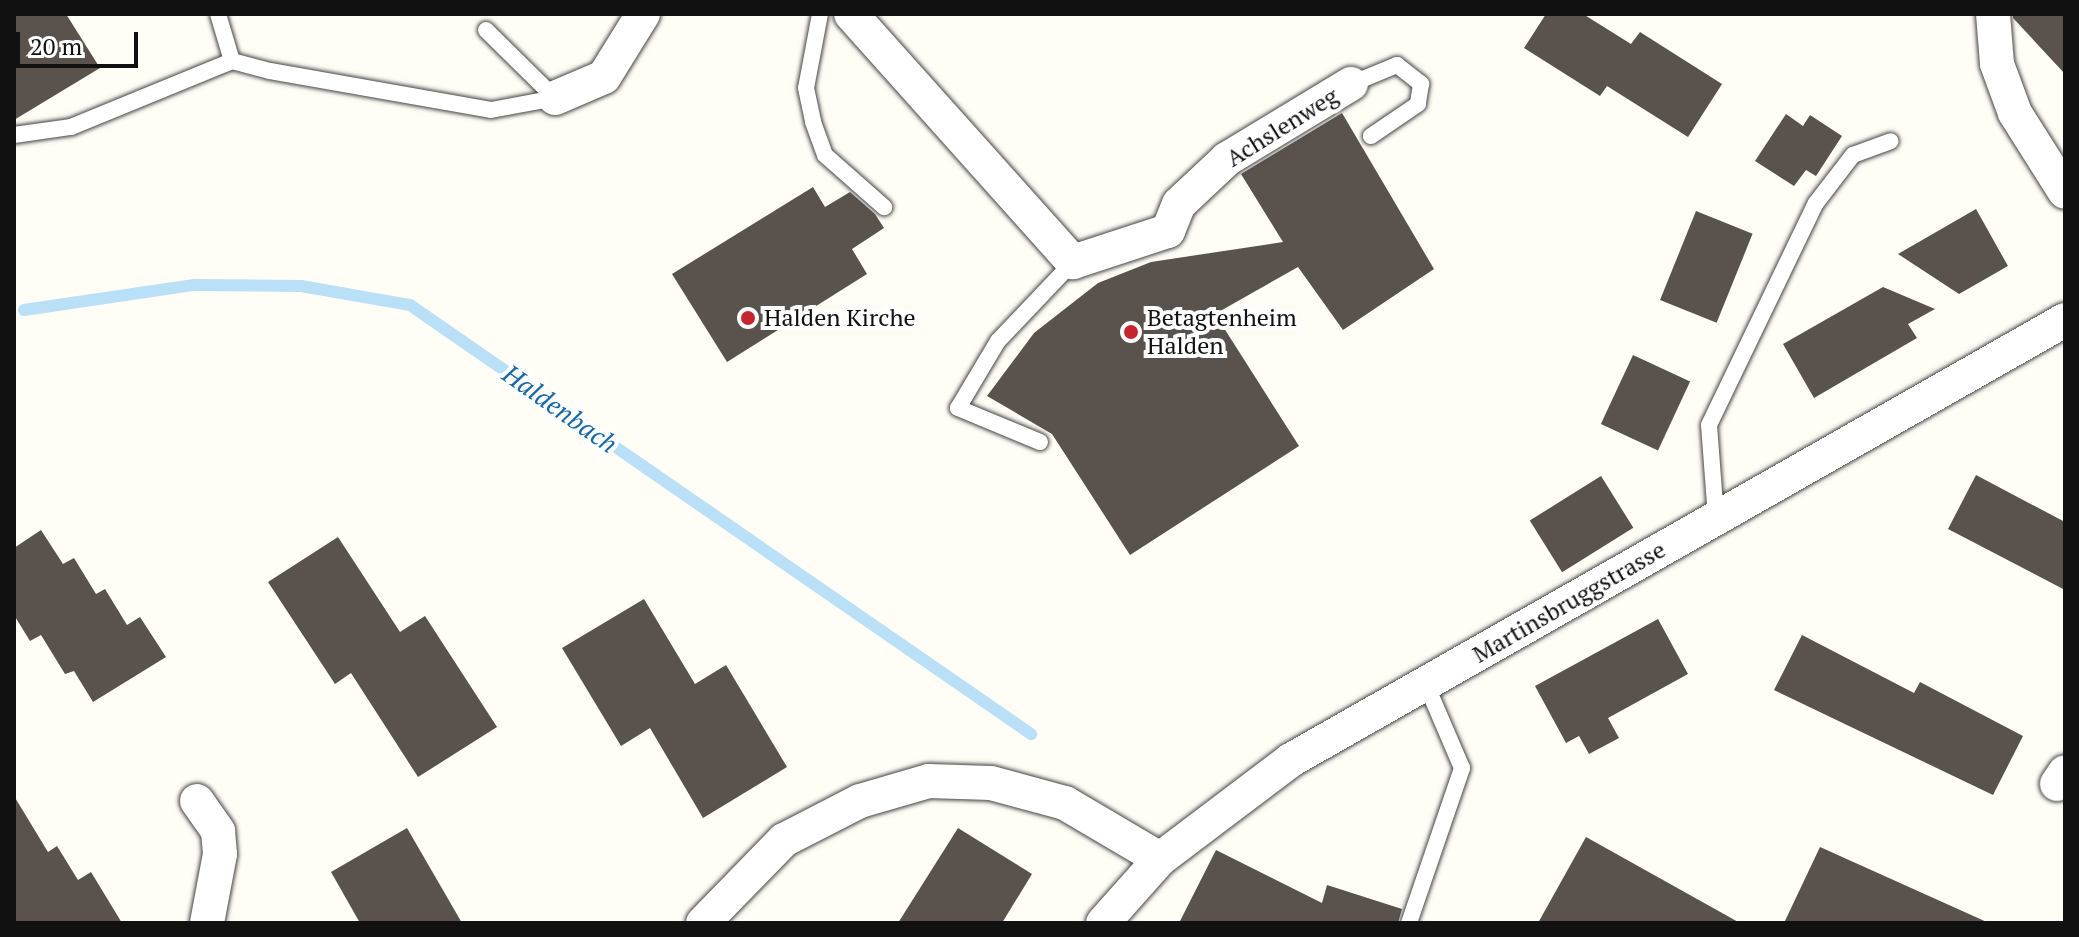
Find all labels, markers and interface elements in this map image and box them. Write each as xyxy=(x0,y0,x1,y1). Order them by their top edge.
scale bar xyxy=(20,16,142,66)
text: 20 m xyxy=(30,30,82,62)
street label: Achslenweg xyxy=(1221,81,1343,173)
place label: Halden Kirche xyxy=(764,304,916,332)
place label: Betagtenheim Halden xyxy=(1147,304,1297,360)
marker: Halden Kirche xyxy=(739,309,757,327)
marker: Betagtenheim Halden xyxy=(1122,323,1140,341)
water label: Haldenbach xyxy=(497,358,623,460)
street label: Martinsbruggstrasse xyxy=(1468,535,1670,669)

